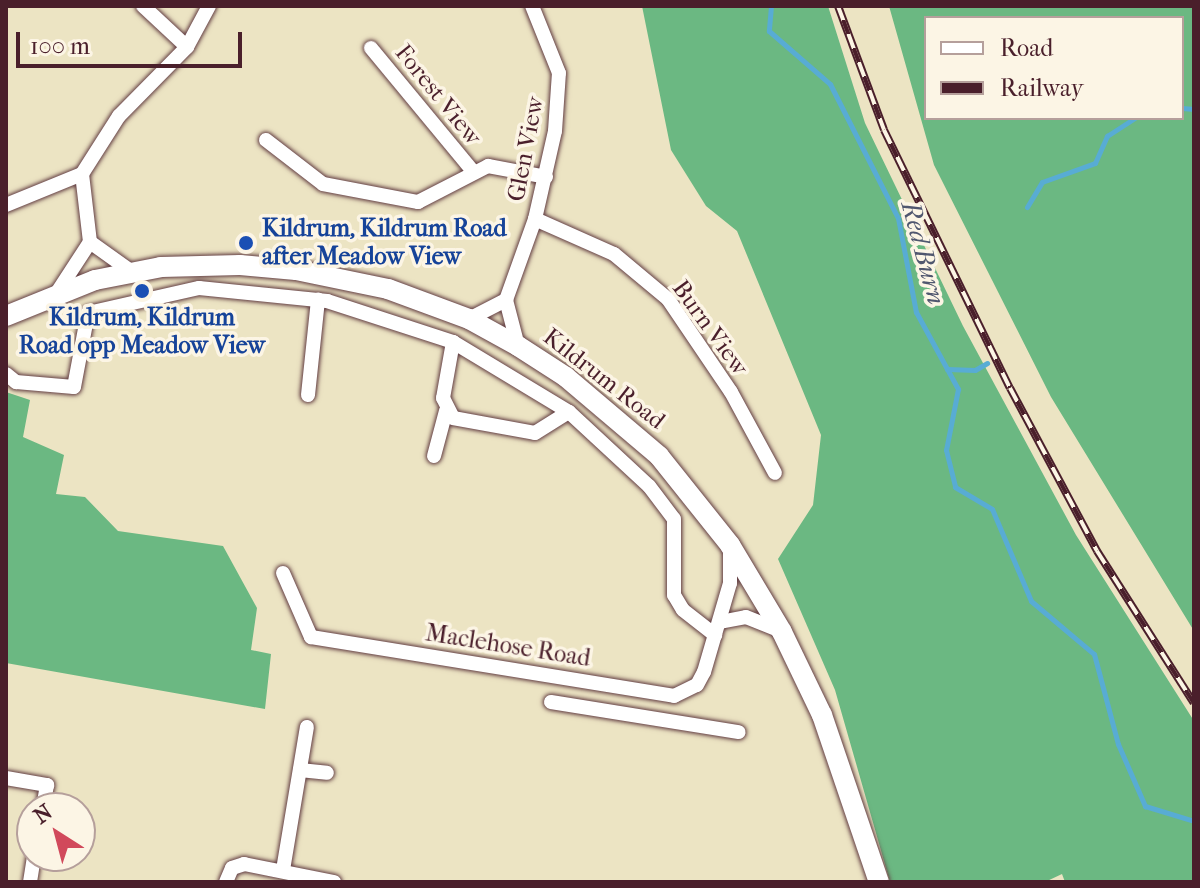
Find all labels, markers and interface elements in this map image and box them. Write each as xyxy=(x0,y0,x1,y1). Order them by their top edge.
scale bar xyxy=(20,16,246,66)
legend xyxy=(924,16,1184,120)
text: 100 m xyxy=(30,32,90,60)
text: Road xyxy=(1000,34,1053,62)
street label: Forest View xyxy=(389,39,487,151)
text: Railway xyxy=(1000,74,1083,102)
street label: Glen View xyxy=(502,94,550,204)
water label: Red Burn xyxy=(894,198,952,308)
place label: Kildrum, Kildrum Road after Meadow View xyxy=(262,215,507,271)
marker: Kildrum, Kildrum Road after Meadow View xyxy=(237,234,255,252)
street label: Burn View xyxy=(666,275,754,381)
marker: Kildrum, Kildrum Road opp Meadow View xyxy=(133,282,151,300)
place label: Kildrum, Kildrum Road opp Meadow View xyxy=(19,304,265,360)
street label: Kildrum Road xyxy=(537,323,671,435)
street label: Maclehose Road xyxy=(423,619,593,673)
north arrow xyxy=(16,792,96,872)
text: N xyxy=(29,799,57,830)

